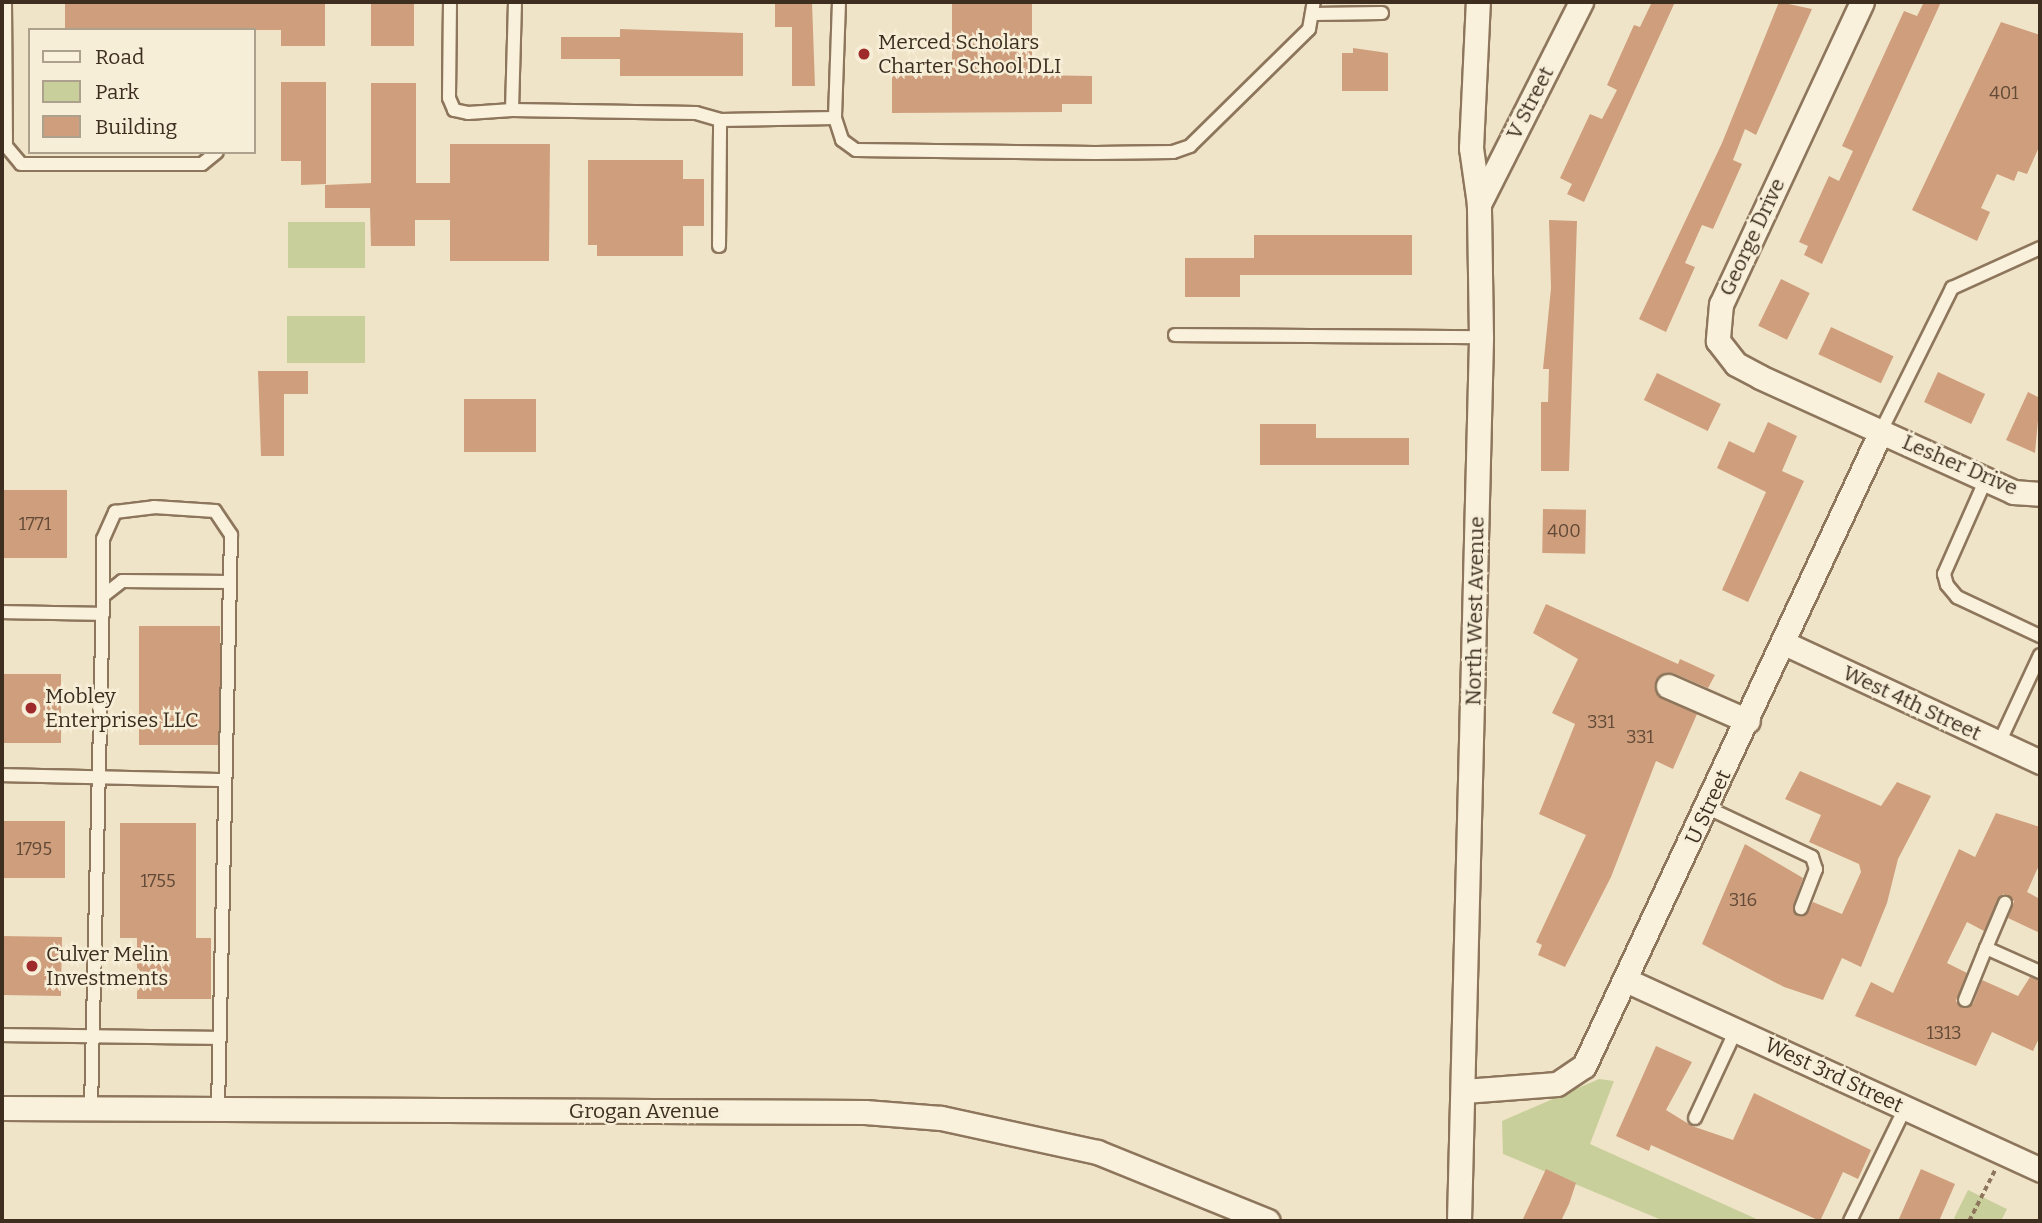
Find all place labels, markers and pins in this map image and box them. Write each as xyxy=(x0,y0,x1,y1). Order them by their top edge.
place label: Merced Scholars Charter School DLI xyxy=(878,29,1061,79)
marker: Merced Scholars Charter School DLI xyxy=(856,46,872,62)
place label: Mobley Enterprises LLC xyxy=(45,683,198,733)
marker: Mobley Enterprises LLC xyxy=(23,700,39,716)
place label: Culver Melin Investments xyxy=(46,941,169,991)
marker: Culver Melin Investments xyxy=(24,958,40,974)

